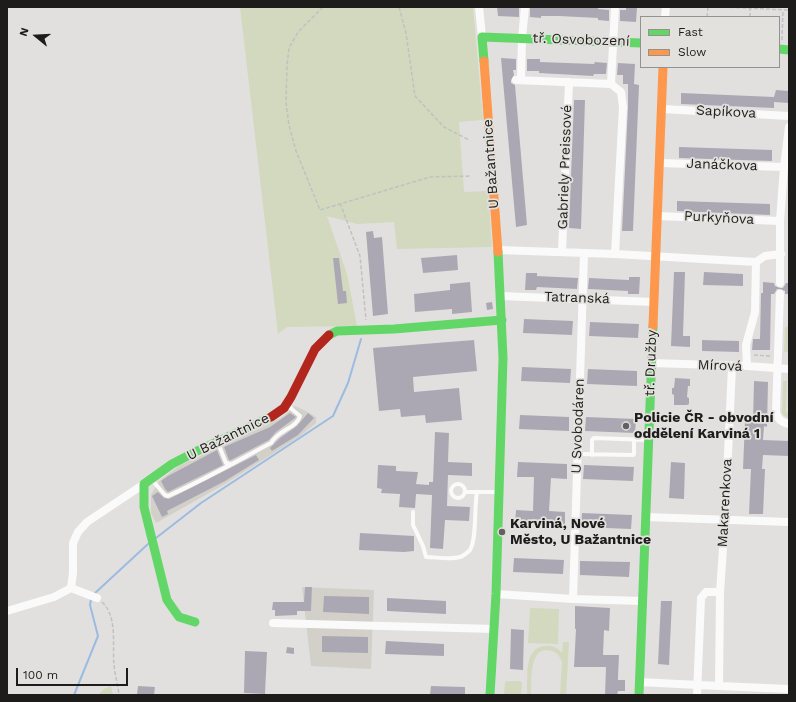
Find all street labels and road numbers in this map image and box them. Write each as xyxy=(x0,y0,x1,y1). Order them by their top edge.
street label: tř. Osvobození xyxy=(532,30,630,50)
street label: Sapíkova xyxy=(695,102,757,122)
street label: Gabriely Preissové xyxy=(554,104,576,230)
street label: U Bažantnice xyxy=(479,119,503,209)
street label: Janáčkova xyxy=(686,155,758,175)
street label: Purkyňova xyxy=(684,208,754,228)
street label: Tatranská xyxy=(544,288,610,308)
street label: tř. Družby xyxy=(641,329,661,397)
street label: Mírová xyxy=(697,357,743,375)
street label: U Svobodáren xyxy=(568,378,588,474)
street label: U Bažantnice xyxy=(184,410,272,464)
street label: Makarenkova xyxy=(714,458,736,548)

